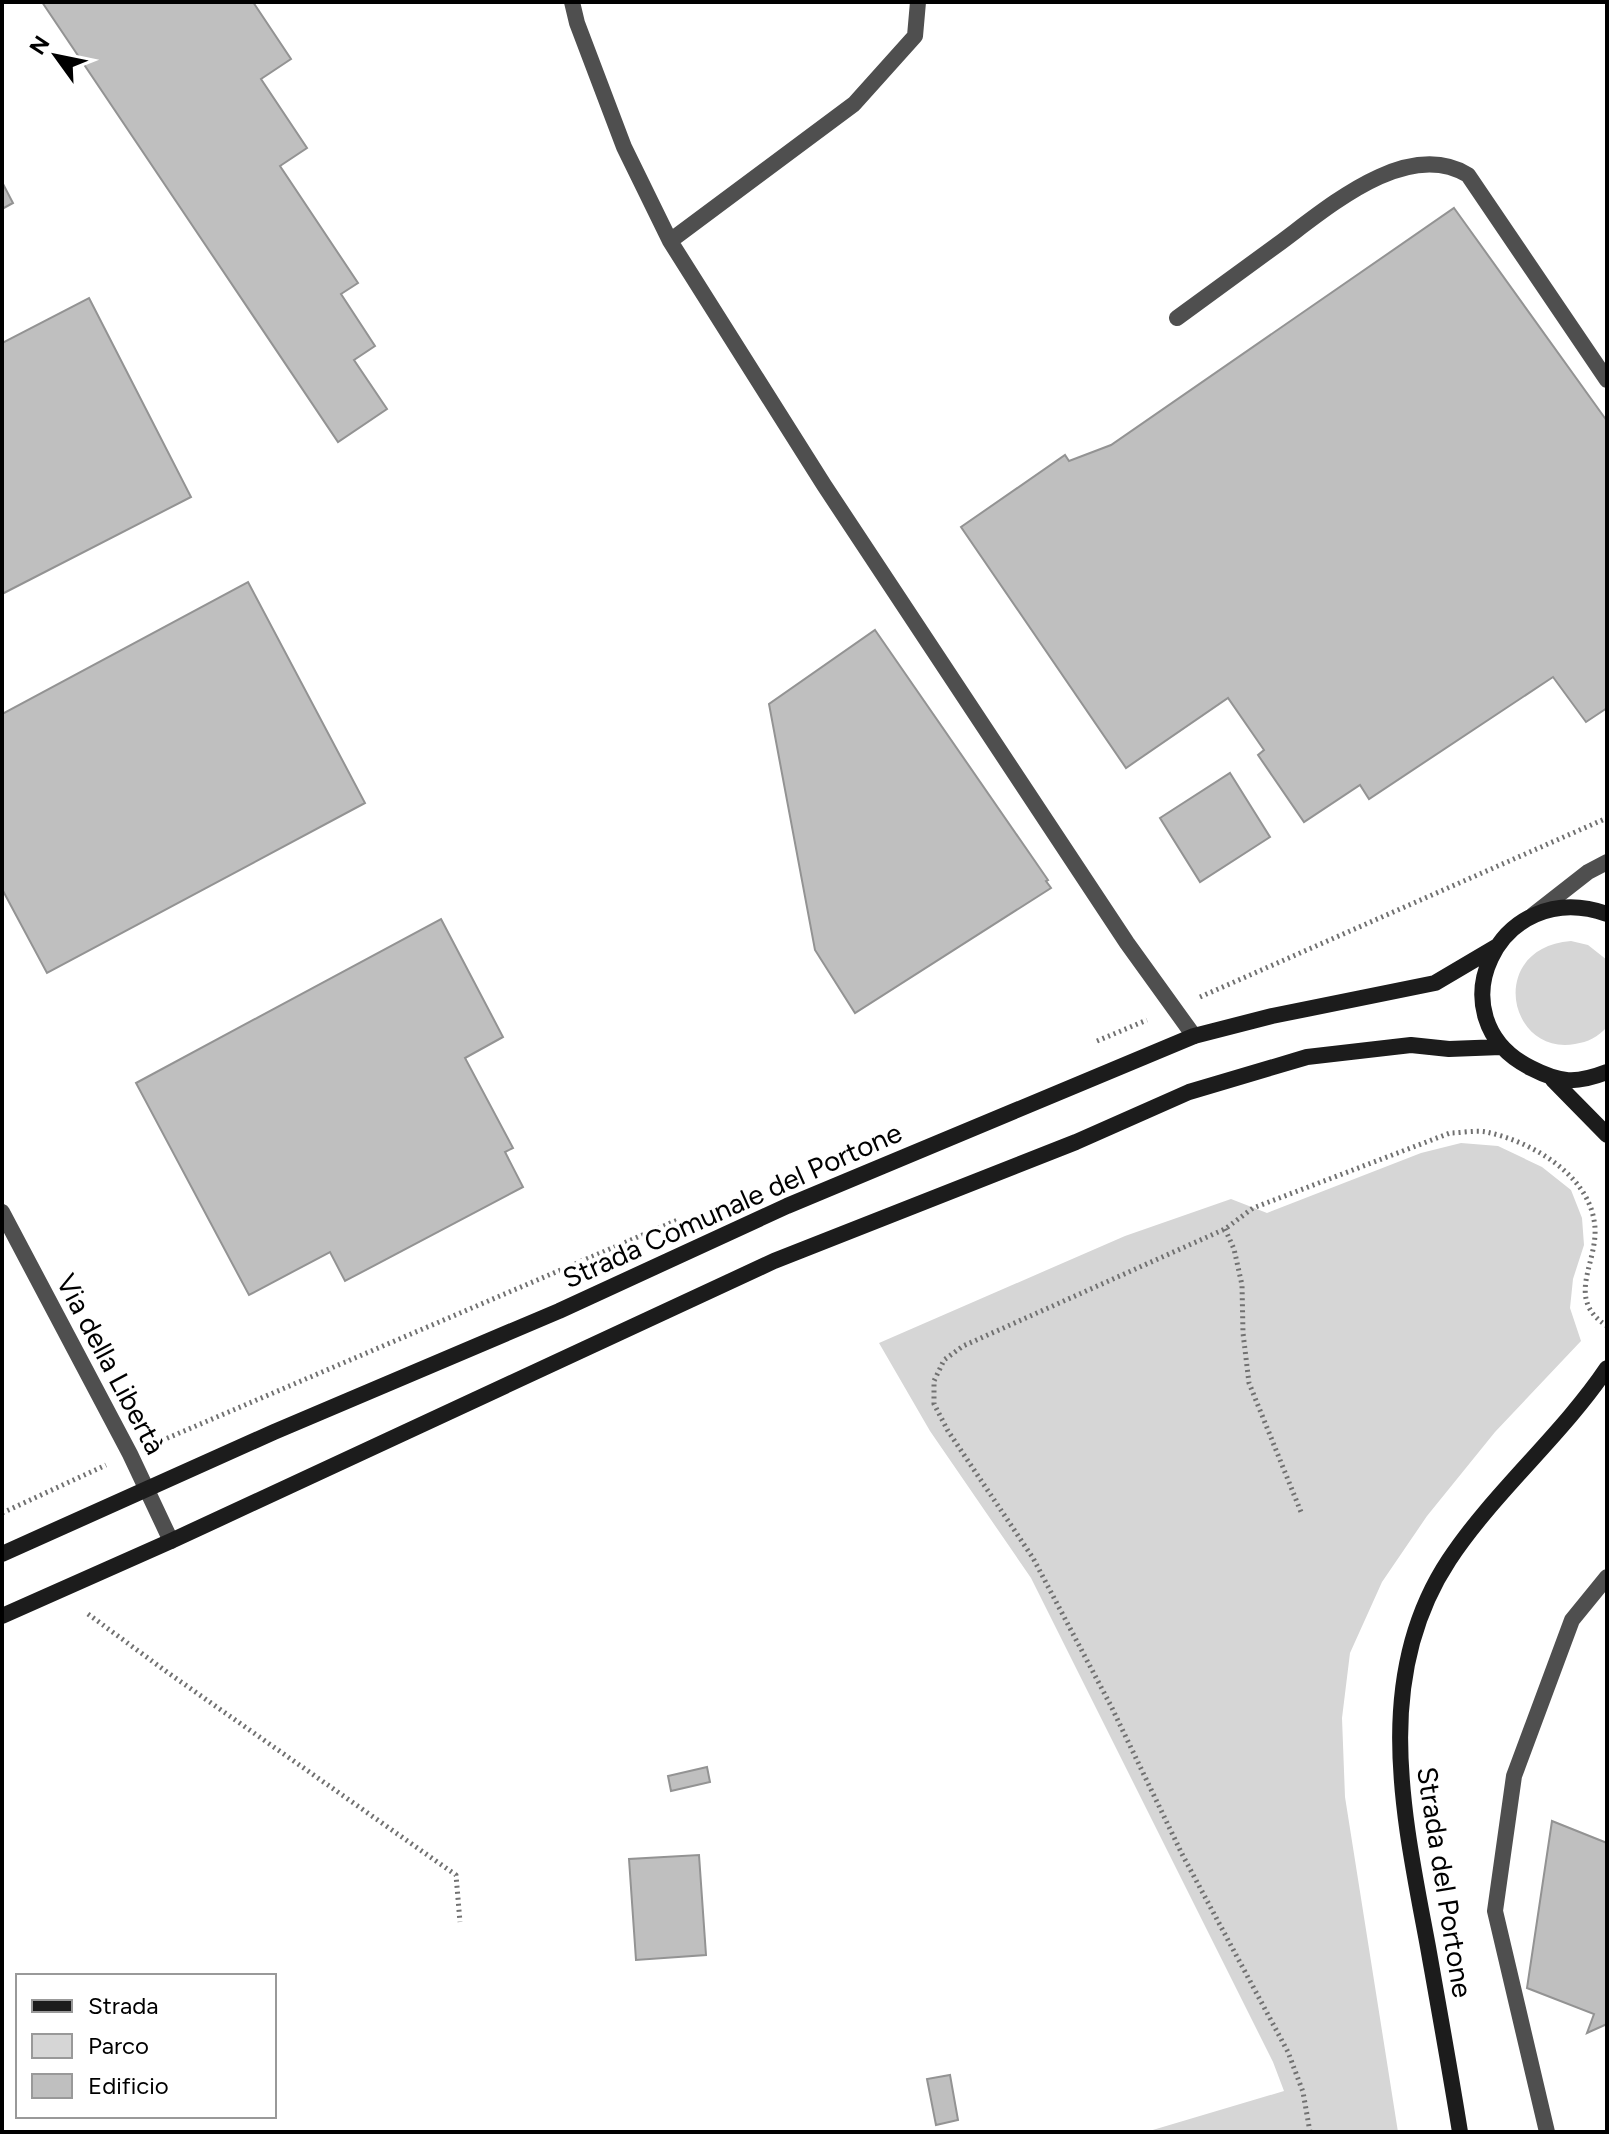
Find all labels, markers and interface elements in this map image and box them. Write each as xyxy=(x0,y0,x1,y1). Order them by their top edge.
north arrow xyxy=(16,16,96,96)
text: N xyxy=(24,31,56,60)
street label: Strada Comunale del Portone xyxy=(557,1115,907,1295)
street label: Via della Libertà xyxy=(49,1268,173,1460)
street label: Strada del Portone xyxy=(1410,1764,1480,2000)
legend xyxy=(16,1974,276,2118)
text: Strada xyxy=(88,1991,158,2020)
text: Parco xyxy=(88,2031,149,2060)
text: Edificio xyxy=(88,2071,169,2100)

